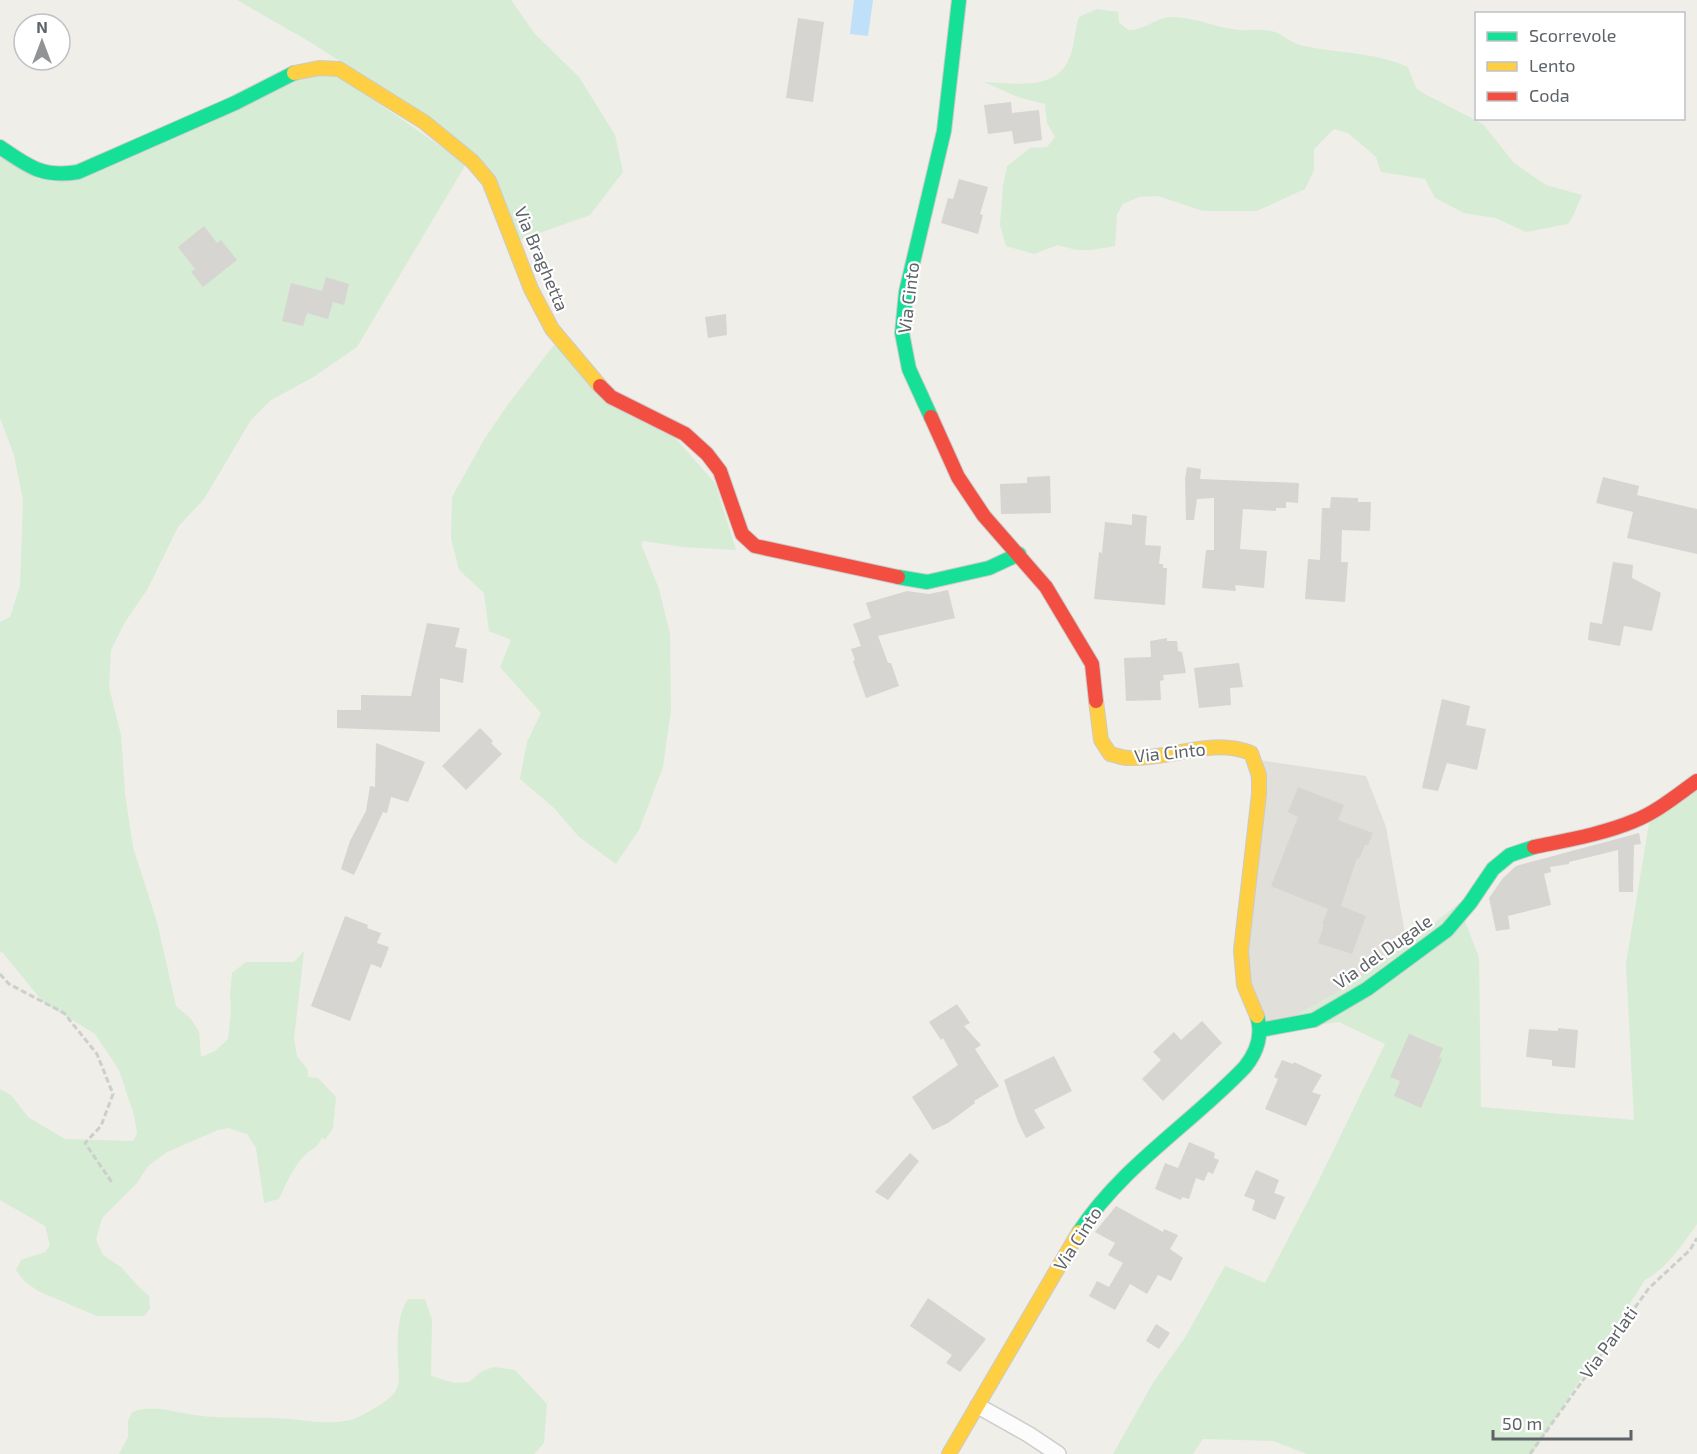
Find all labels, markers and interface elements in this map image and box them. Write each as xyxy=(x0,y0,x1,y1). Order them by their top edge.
north arrow xyxy=(12,12,72,72)
legend xyxy=(1475,12,1685,120)
text: N xyxy=(36,17,48,36)
text: Scorrevole xyxy=(1529,24,1616,46)
text: Lento xyxy=(1529,54,1575,76)
text: Coda xyxy=(1529,84,1570,106)
street label: Via Braghetta xyxy=(510,203,574,314)
street label: Via Cinto xyxy=(893,261,923,335)
street label: Via Cinto xyxy=(1133,737,1207,767)
street label: Via del Dugale xyxy=(1329,909,1436,993)
street label: Via Cinto xyxy=(1048,1202,1106,1274)
street label: Via Parlati xyxy=(1575,1302,1642,1383)
scale bar xyxy=(1493,1403,1631,1441)
text: 50 m xyxy=(1502,1412,1542,1434)

